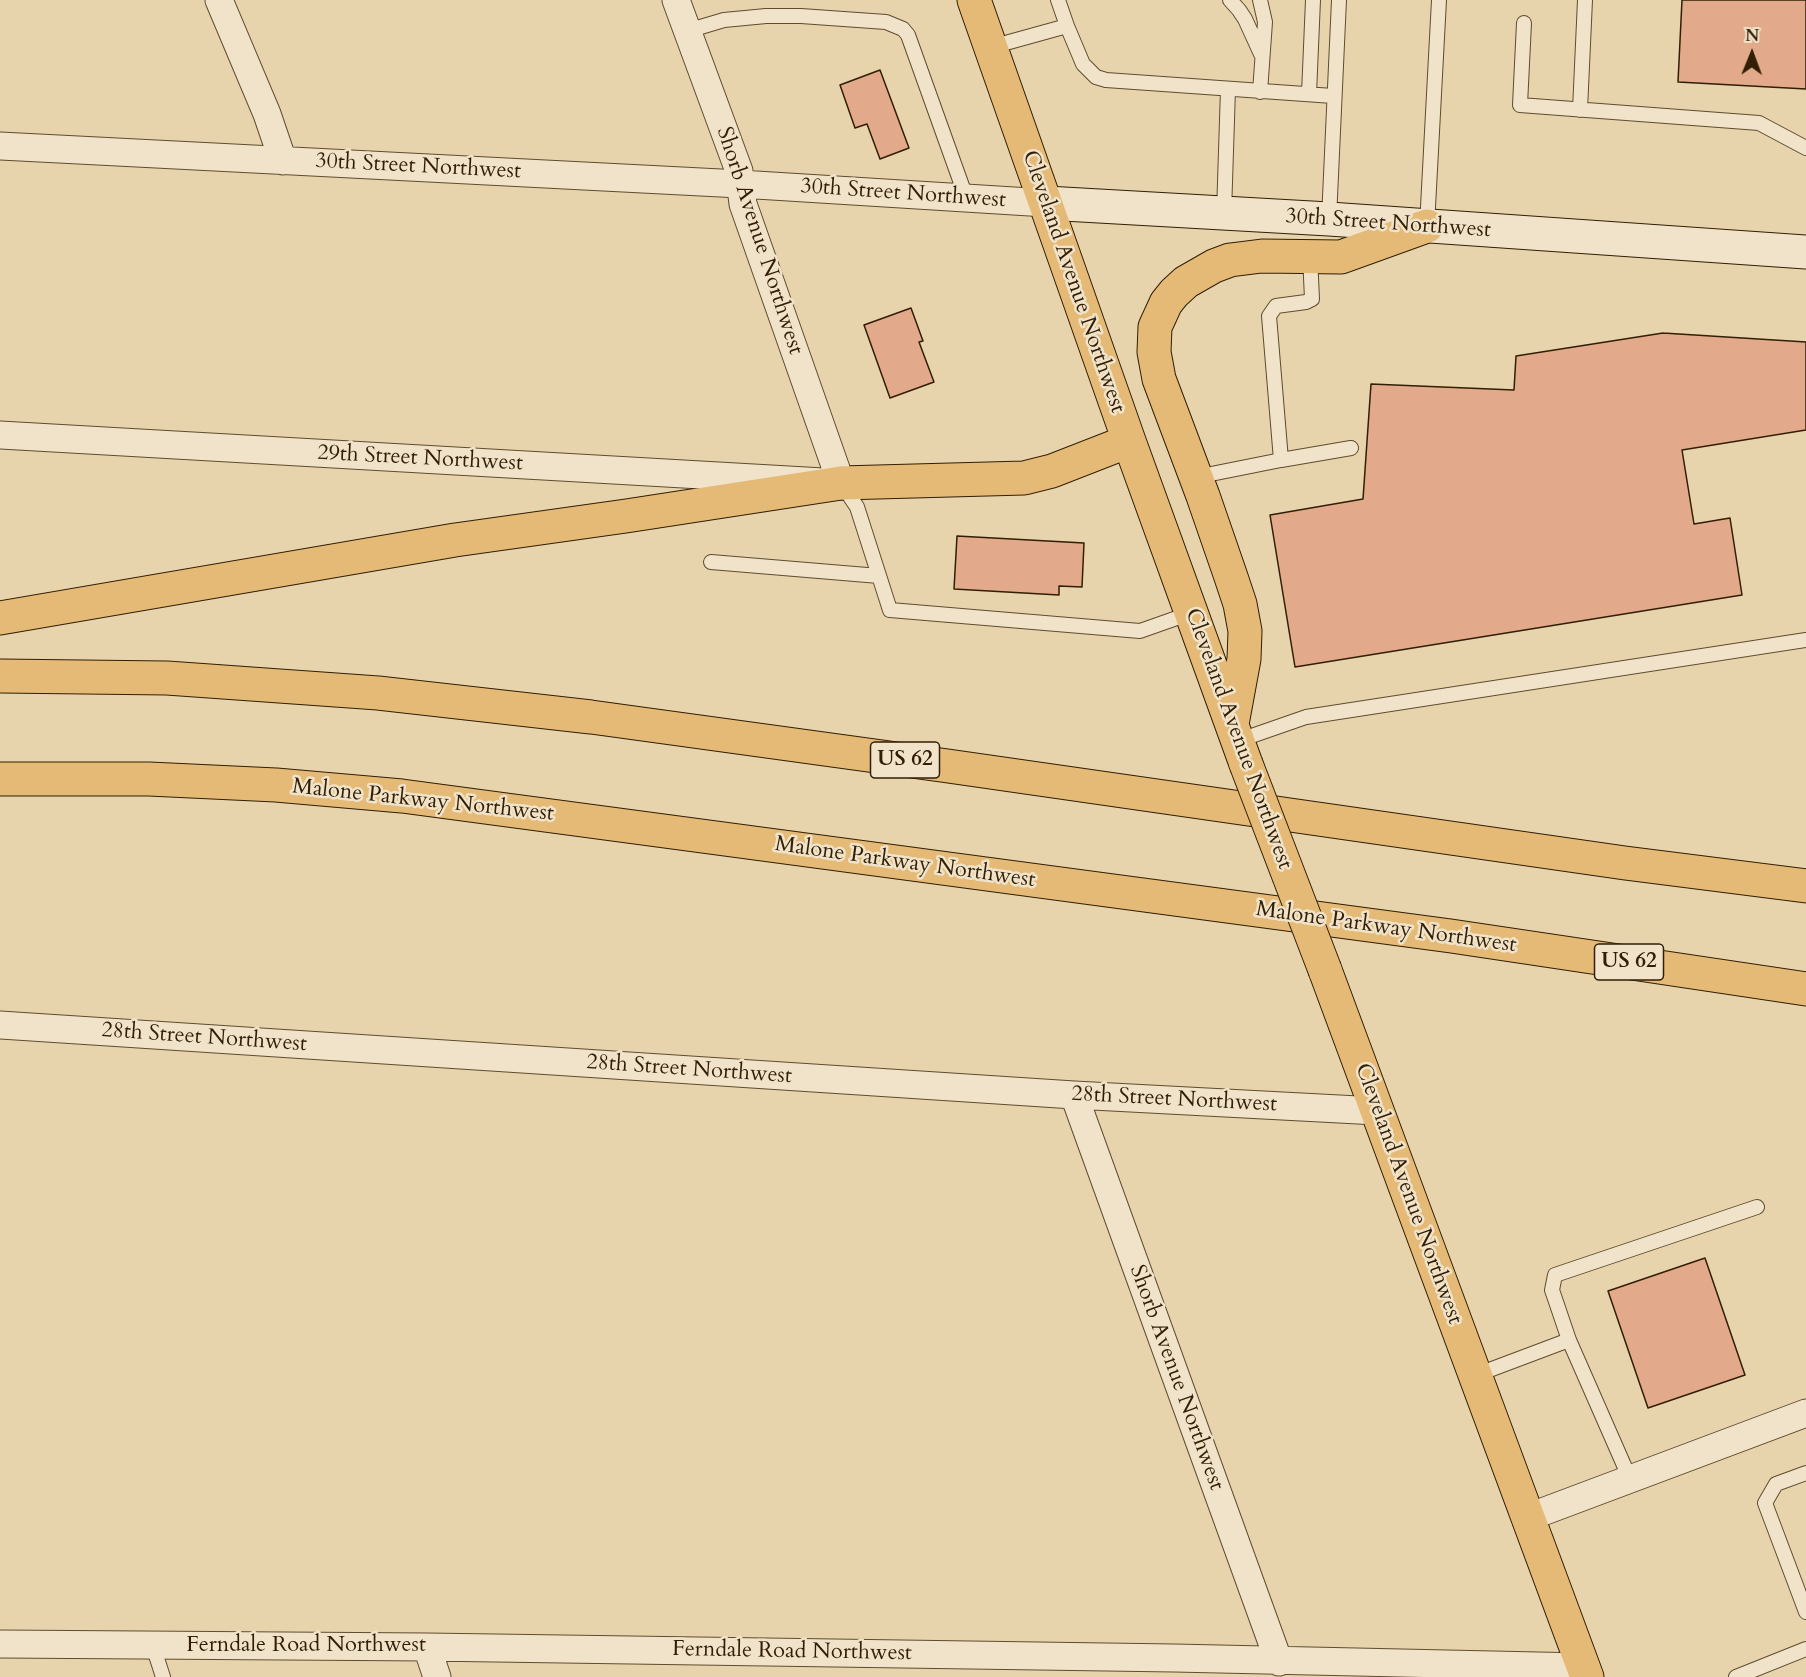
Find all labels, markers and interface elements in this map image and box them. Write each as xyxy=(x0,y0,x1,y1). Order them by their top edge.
north arrow xyxy=(1722,24,1782,84)
text: N xyxy=(1745,25,1759,47)
street label: Shorb Avenue Northwest xyxy=(710,124,808,358)
street label: Cleveland Avenue Northwest xyxy=(1016,147,1130,417)
street label: 30th Street Northwest xyxy=(314,148,522,186)
street label: 30th Street Northwest xyxy=(799,174,1007,214)
street label: 30th Street Northwest xyxy=(1284,204,1492,244)
street label: 29th Street Northwest xyxy=(316,440,524,478)
street label: Cleveland Avenue Northwest xyxy=(1178,605,1298,873)
road number: US 62 xyxy=(870,742,940,778)
street label: Malone Parkway Northwest xyxy=(291,774,555,828)
street label: Malone Parkway Northwest xyxy=(773,832,1037,894)
street label: Malone Parkway Northwest xyxy=(1254,897,1518,959)
road number: US 62 xyxy=(1594,944,1664,980)
street label: 28th Street Northwest xyxy=(100,1018,308,1058)
street label: 28th Street Northwest xyxy=(585,1050,793,1090)
street label: Cleveland Avenue Northwest xyxy=(1348,1060,1468,1328)
street label: 28th Street Northwest xyxy=(1070,1081,1278,1119)
street label: Shorb Avenue Northwest xyxy=(1123,1262,1229,1494)
street label: Ferndale Road Northwest xyxy=(186,1633,426,1659)
street label: Ferndale Road Northwest xyxy=(672,1637,912,1667)

